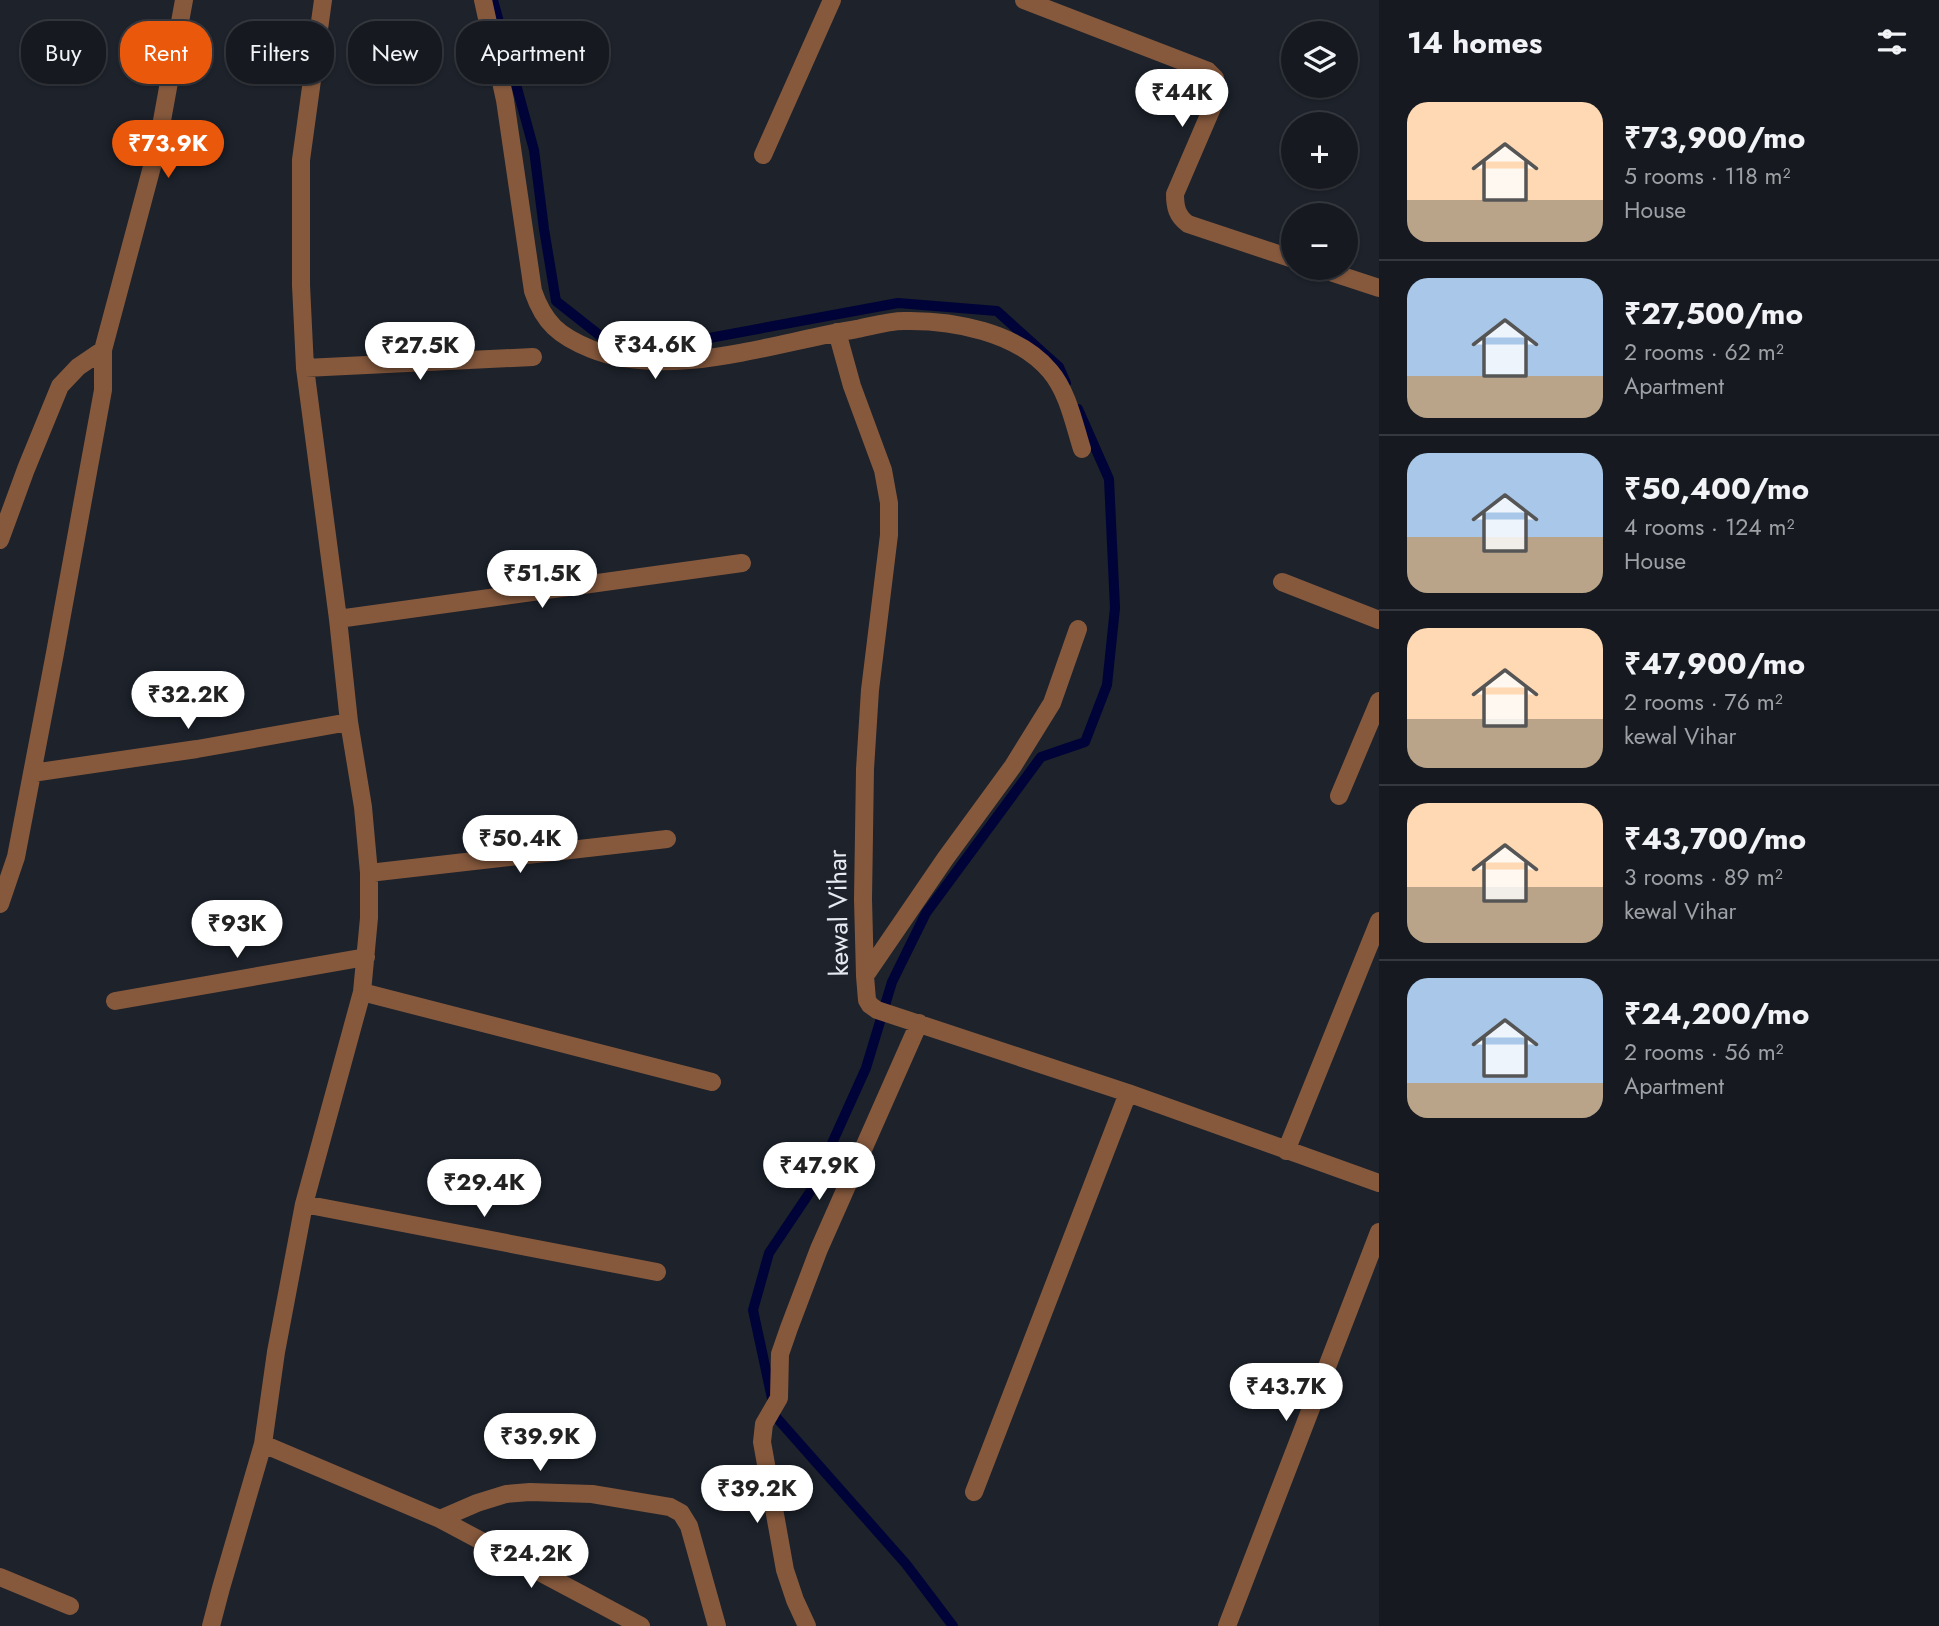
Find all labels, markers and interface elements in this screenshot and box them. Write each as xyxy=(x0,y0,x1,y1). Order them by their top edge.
chip: Buy xyxy=(21,21,106,84)
chip: Rent xyxy=(120,21,212,84)
chip: Filters xyxy=(226,21,334,84)
chip: New xyxy=(348,21,442,84)
chip: Apartment xyxy=(456,21,609,84)
map controls xyxy=(1281,21,1358,280)
button: layers xyxy=(1281,21,1358,98)
text: 14 homes xyxy=(1407,21,1542,64)
icon: filters xyxy=(1873,23,1911,61)
pin: ₹44K xyxy=(1141,69,1223,129)
text: ₹44K xyxy=(1151,75,1213,109)
button: + xyxy=(1281,112,1358,189)
text: ₹73,900/mo xyxy=(1624,116,1805,159)
pin: ₹73.9K xyxy=(111,120,225,180)
text: ₹73.9K xyxy=(128,126,208,160)
icon: home xyxy=(1463,130,1547,214)
text: 5 rooms · 118 m² xyxy=(1624,159,1791,193)
text: House xyxy=(1624,193,1686,227)
button: − xyxy=(1281,203,1358,280)
text: ₹27,500/mo xyxy=(1624,292,1803,335)
icon: home xyxy=(1463,306,1547,390)
pin: ₹27.5K xyxy=(363,322,477,382)
pin: ₹34.6K xyxy=(598,322,712,381)
text: ₹34.6K xyxy=(614,327,696,361)
text: ₹27.5K xyxy=(381,328,459,362)
text: 2 rooms · 62 m² xyxy=(1624,335,1784,369)
text: Apartment xyxy=(1624,369,1724,403)
text: ₹50,400/mo xyxy=(1624,467,1809,510)
icon: home xyxy=(1463,481,1547,565)
text: 4 rooms · 124 m² xyxy=(1624,510,1795,544)
text: House xyxy=(1624,544,1686,578)
pin: ₹51.5K xyxy=(485,550,599,610)
text: ₹51.5K xyxy=(503,556,581,590)
text: ₹47,900/mo xyxy=(1624,642,1805,685)
icon: home xyxy=(1463,656,1547,740)
pin: ₹32.2K xyxy=(131,672,245,731)
text: ₹32.2K xyxy=(147,677,229,711)
text: 2 rooms · 76 m² xyxy=(1624,685,1783,719)
text: kewal Vihar xyxy=(1624,719,1736,753)
pin: ₹50.4K xyxy=(463,816,577,875)
text: ₹43,700/mo xyxy=(1624,817,1806,860)
text: ₹50.4K xyxy=(479,821,561,855)
icon: home xyxy=(1463,831,1547,915)
street label: kewal Vihar xyxy=(818,849,858,977)
text: 3 rooms · 89 m² xyxy=(1624,860,1783,894)
text: kewal Vihar xyxy=(1624,894,1736,928)
pin: ₹93K xyxy=(196,900,278,960)
text: ₹93K xyxy=(208,906,266,940)
text: ₹24,200/mo xyxy=(1624,992,1809,1035)
icon: home xyxy=(1463,1006,1547,1090)
text: 2 rooms · 56 m² xyxy=(1624,1035,1784,1069)
text: Apartment xyxy=(1624,1069,1724,1103)
pin: ₹47.9K xyxy=(762,1142,876,1202)
text: ₹47.9K xyxy=(779,1148,859,1182)
pin: ₹29.4K xyxy=(427,1160,541,1219)
text: ₹29.4K xyxy=(443,1165,525,1199)
pin: ₹43.7K xyxy=(1229,1364,1343,1423)
text: ₹43.7K xyxy=(1246,1369,1326,1403)
pin: ₹39.9K xyxy=(483,1414,597,1473)
text: ₹39.9K xyxy=(500,1419,580,1453)
pin: ₹39.2K xyxy=(700,1466,814,1525)
text: ₹39.2K xyxy=(717,1471,797,1505)
pin: ₹24.2K xyxy=(474,1530,588,1590)
text: ₹24.2K xyxy=(490,1536,572,1570)

